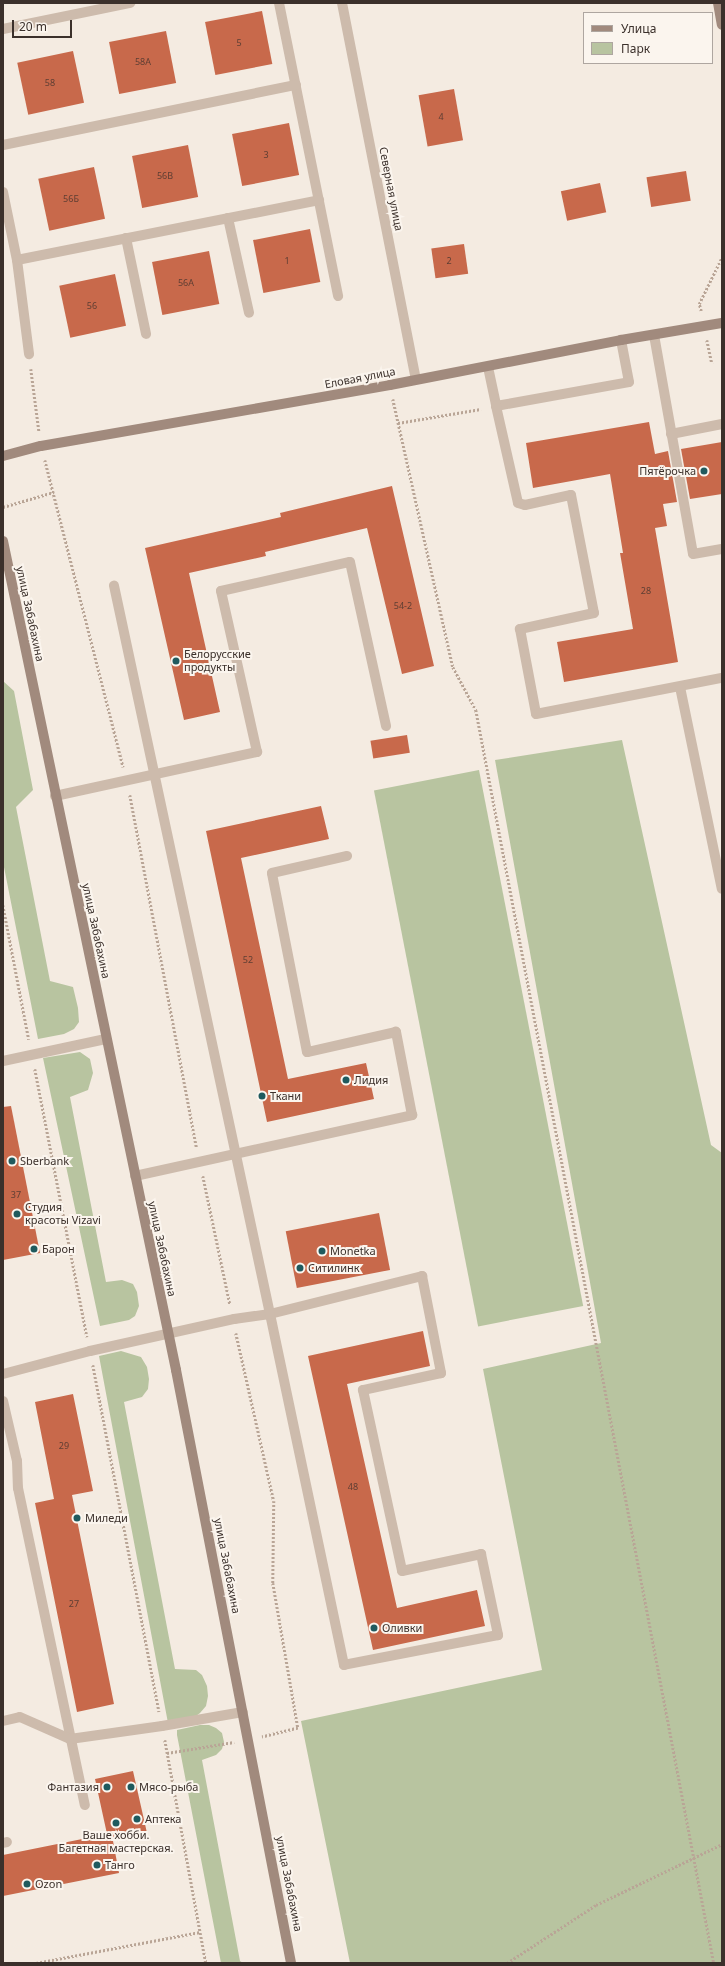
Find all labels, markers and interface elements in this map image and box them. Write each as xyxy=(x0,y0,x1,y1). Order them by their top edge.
scale bar xyxy=(14,12,74,38)
legend xyxy=(583,12,713,64)
text: 20 m xyxy=(19,18,47,35)
text: Улица xyxy=(621,20,656,37)
house number: 5 xyxy=(236,38,242,48)
text: Парк xyxy=(621,40,650,57)
house number: 58А xyxy=(135,57,151,67)
house number: 58 xyxy=(45,78,55,88)
house number: 4 xyxy=(438,112,444,122)
street label: Северная улица xyxy=(376,146,406,232)
house number: 3 xyxy=(263,150,269,160)
house number: 56В xyxy=(157,171,173,181)
house number: 56Б xyxy=(63,194,79,204)
house number: 1 xyxy=(284,256,290,266)
house number: 2 xyxy=(446,256,452,266)
house number: 56А xyxy=(178,278,194,288)
house number: 56 xyxy=(87,301,97,311)
street label: Еловая улица xyxy=(323,365,397,391)
place label: Пятёрочка xyxy=(639,464,696,478)
marker: Пятёрочка xyxy=(699,466,709,476)
street label: улица Забабахина xyxy=(13,565,47,663)
house number: 28 xyxy=(641,586,651,596)
house number: 54-2 xyxy=(394,601,412,611)
place label: Белорусские продукты xyxy=(184,648,251,674)
marker: Белорусские продукты xyxy=(171,656,181,666)
street label: улица Забабахина xyxy=(79,882,113,980)
house number: 52 xyxy=(243,955,253,965)
place label: Лидия xyxy=(354,1073,388,1087)
marker: Лидия xyxy=(341,1075,351,1085)
place label: Ткани xyxy=(270,1089,301,1103)
marker: Ткани xyxy=(257,1091,267,1101)
place label: Sberbank xyxy=(20,1154,69,1168)
marker: Sberbank xyxy=(7,1156,17,1166)
house number: 37 xyxy=(11,1190,21,1200)
street label: улица Забабахина xyxy=(145,1200,179,1298)
place label: Студия красоты Vizavi xyxy=(25,1201,101,1227)
marker: Студия красоты Vizavi xyxy=(12,1209,22,1219)
place label: Барон xyxy=(42,1242,75,1256)
marker: Барон xyxy=(29,1244,39,1254)
place label: Monetka xyxy=(330,1244,376,1258)
marker: Monetka xyxy=(317,1246,327,1256)
place label: Ситилинк xyxy=(308,1261,360,1275)
marker: Ситилинк xyxy=(295,1263,305,1273)
house number: 29 xyxy=(59,1441,69,1451)
house number: 48 xyxy=(348,1482,358,1492)
place label: Миледи xyxy=(85,1511,128,1525)
marker: Миледи xyxy=(72,1513,82,1523)
street label: улица Забабахина xyxy=(211,1517,243,1615)
house number: 27 xyxy=(69,1599,79,1609)
place label: Оливки xyxy=(382,1621,422,1635)
marker: Оливки xyxy=(369,1623,379,1633)
place label: Фантазия xyxy=(47,1780,99,1794)
place label: Мясо-рыба xyxy=(139,1780,198,1794)
marker: Фантазия xyxy=(102,1782,112,1792)
marker: Мясо-рыба xyxy=(126,1782,136,1792)
place label: Аптека xyxy=(145,1812,181,1826)
marker: Аптека xyxy=(132,1814,142,1824)
marker: Ваше хобби. Багетная мастерская. xyxy=(111,1818,121,1828)
place label: Ваше хобби. Багетная мастерская. xyxy=(59,1829,173,1855)
street label: улица Забабахина xyxy=(273,1835,305,1933)
place label: Танго xyxy=(105,1858,135,1872)
marker: Танго xyxy=(92,1860,102,1870)
place label: Ozon xyxy=(35,1877,62,1891)
marker: Ozon xyxy=(22,1879,32,1889)

